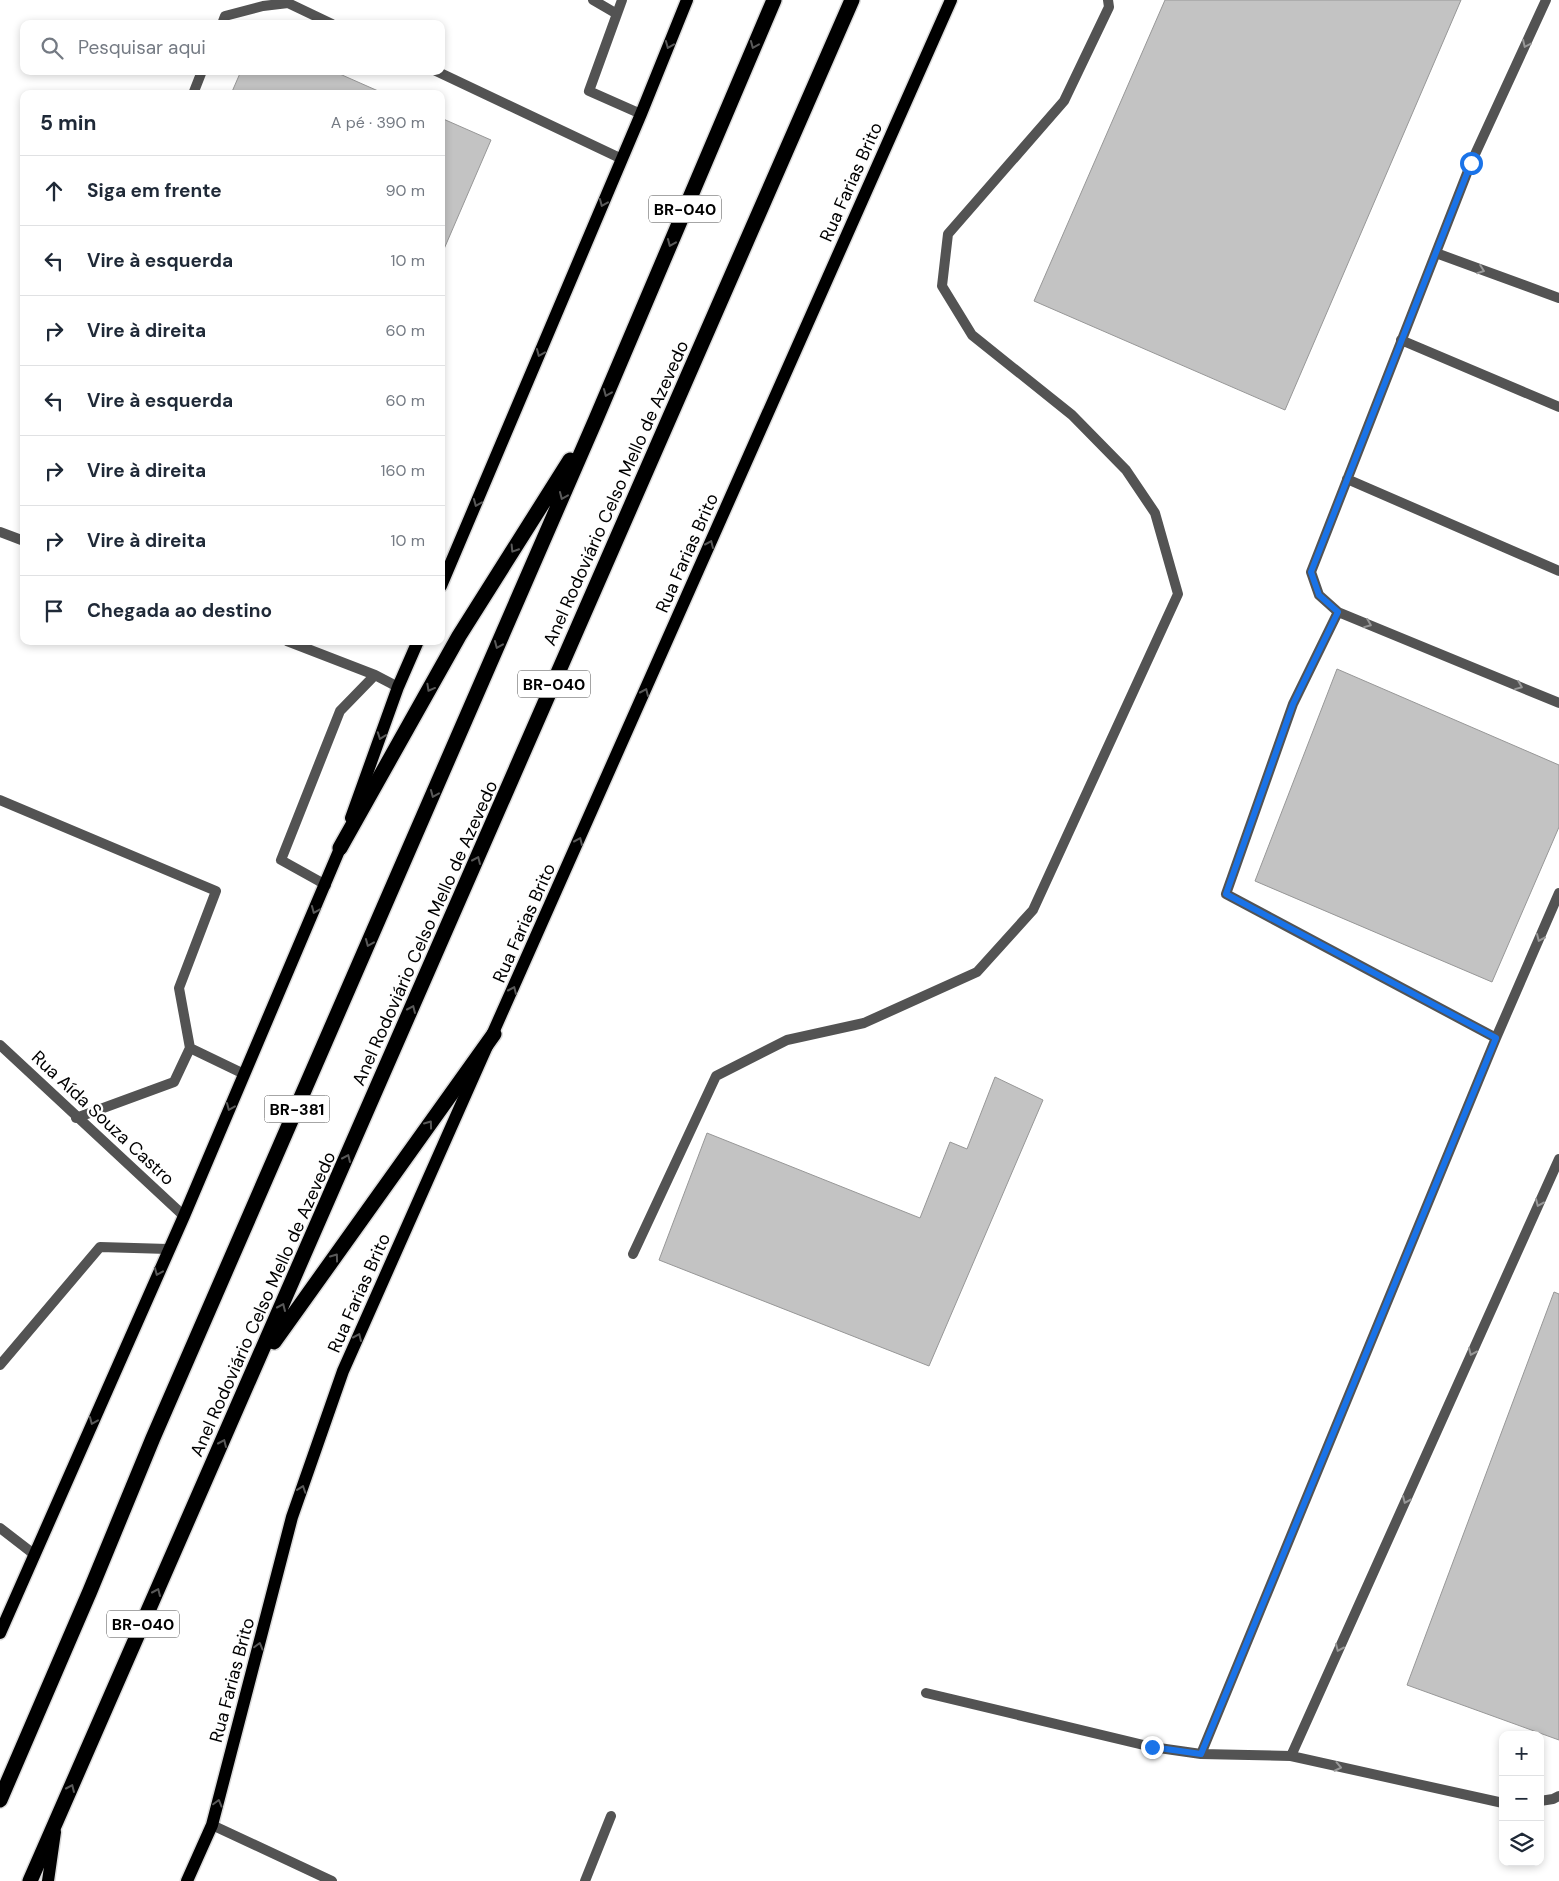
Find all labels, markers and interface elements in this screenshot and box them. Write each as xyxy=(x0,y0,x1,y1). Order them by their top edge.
search box xyxy=(20,20,445,75)
icon: search xyxy=(38,34,66,62)
text: Pesquisar aqui xyxy=(78,35,206,60)
one-way arrow xyxy=(1521,39,1532,48)
one-way arrow xyxy=(664,40,675,49)
one-way arrow xyxy=(750,40,761,49)
text: 5 min xyxy=(40,109,96,137)
text: A pé · 390 m xyxy=(331,112,425,133)
street label: Rua Farias Brito xyxy=(814,119,888,245)
route start xyxy=(1460,152,1483,175)
icon: ahead xyxy=(40,177,68,205)
text: Siga em frente xyxy=(87,178,222,203)
text: 90 m xyxy=(385,180,425,201)
road number: BR-040 xyxy=(649,195,721,222)
one-way arrow xyxy=(599,198,610,207)
one-way arrow xyxy=(666,238,677,247)
icon: left xyxy=(40,247,68,275)
text: Vire à esquerda xyxy=(87,248,233,273)
text: 10 m xyxy=(391,250,425,271)
one-way arrow xyxy=(1477,264,1485,274)
icon: right xyxy=(40,317,68,345)
text: Vire à direita xyxy=(87,318,206,343)
text: 60 m xyxy=(385,320,425,341)
street label: Anel Rodoviário Celso Mello de Azevedo xyxy=(538,337,694,649)
one-way arrow xyxy=(536,348,546,357)
icon: left xyxy=(40,387,68,415)
text: Vire à esquerda xyxy=(87,388,233,413)
one-way arrow xyxy=(603,388,613,396)
text: 60 m xyxy=(385,390,425,411)
icon: right xyxy=(40,457,68,485)
text: Vire à direita xyxy=(87,458,206,483)
text: 160 m xyxy=(381,460,425,481)
street label: Rua Farias Brito xyxy=(650,490,724,616)
one-way arrow xyxy=(559,491,570,500)
one-way arrow xyxy=(472,498,483,507)
icon: right xyxy=(40,527,68,555)
text: Vire à direita xyxy=(87,528,206,553)
text: 10 m xyxy=(391,530,425,551)
one-way arrow xyxy=(704,540,715,549)
one-way arrow xyxy=(511,543,521,552)
icon: arrive xyxy=(40,597,68,625)
text: Chegada ao destino xyxy=(87,598,272,623)
one-way arrow xyxy=(1363,618,1372,629)
one-way arrow xyxy=(494,640,505,649)
road number: BR-040 xyxy=(518,671,590,698)
one-way arrow xyxy=(1514,680,1522,690)
one-way arrow xyxy=(427,682,437,691)
one-way arrow xyxy=(638,688,649,697)
one-way arrow xyxy=(377,731,387,739)
street label: Anel Rodoviário Celso Mello de Azevedo xyxy=(347,777,503,1089)
one-way arrow xyxy=(429,789,440,798)
one-way arrow xyxy=(573,837,584,846)
one-way arrow xyxy=(471,856,482,865)
street label: Rua Farias Brito xyxy=(487,860,561,986)
one-way arrow xyxy=(311,905,322,914)
one-way arrow xyxy=(1535,933,1546,942)
one-way arrow xyxy=(365,938,376,947)
one-way arrow xyxy=(507,986,518,995)
one-way arrow xyxy=(406,1005,417,1014)
street label: Rua Aída Souza Castro xyxy=(26,1045,180,1191)
road number: BR-381 xyxy=(264,1096,330,1122)
one-way arrow xyxy=(226,1102,237,1111)
one-way arrow xyxy=(423,1121,432,1130)
street label: Anel Rodoviário Celso Mello de Azevedo xyxy=(185,1148,341,1460)
one-way arrow xyxy=(341,1154,352,1163)
one-way arrow xyxy=(1535,1198,1545,1207)
street label: Rua Farias Brito xyxy=(322,1230,396,1356)
one-way arrow xyxy=(329,1253,338,1263)
one-way arrow xyxy=(153,1267,164,1276)
one-way arrow xyxy=(276,1303,287,1312)
one-way arrow xyxy=(352,1333,363,1342)
one-way arrow xyxy=(1468,1347,1479,1356)
one-way arrow xyxy=(89,1416,100,1425)
one-way arrow xyxy=(216,1439,227,1448)
one-way arrow xyxy=(296,1486,306,1494)
one-way arrow xyxy=(1401,1495,1412,1504)
one-way arrow xyxy=(151,1588,162,1597)
road number: BR-040 xyxy=(107,1610,179,1638)
street label: Rua Farias Brito xyxy=(204,1615,260,1745)
one-way arrow xyxy=(253,1642,263,1651)
one-way arrow xyxy=(1335,1643,1346,1652)
map controls xyxy=(1499,1731,1544,1866)
button: + xyxy=(1499,1731,1544,1776)
route end xyxy=(1141,1736,1164,1759)
one-way arrow xyxy=(1334,1761,1343,1772)
button: − xyxy=(1499,1776,1544,1821)
one-way arrow xyxy=(64,1784,75,1793)
one-way arrow xyxy=(212,1800,222,1808)
button: layers xyxy=(1499,1821,1544,1866)

